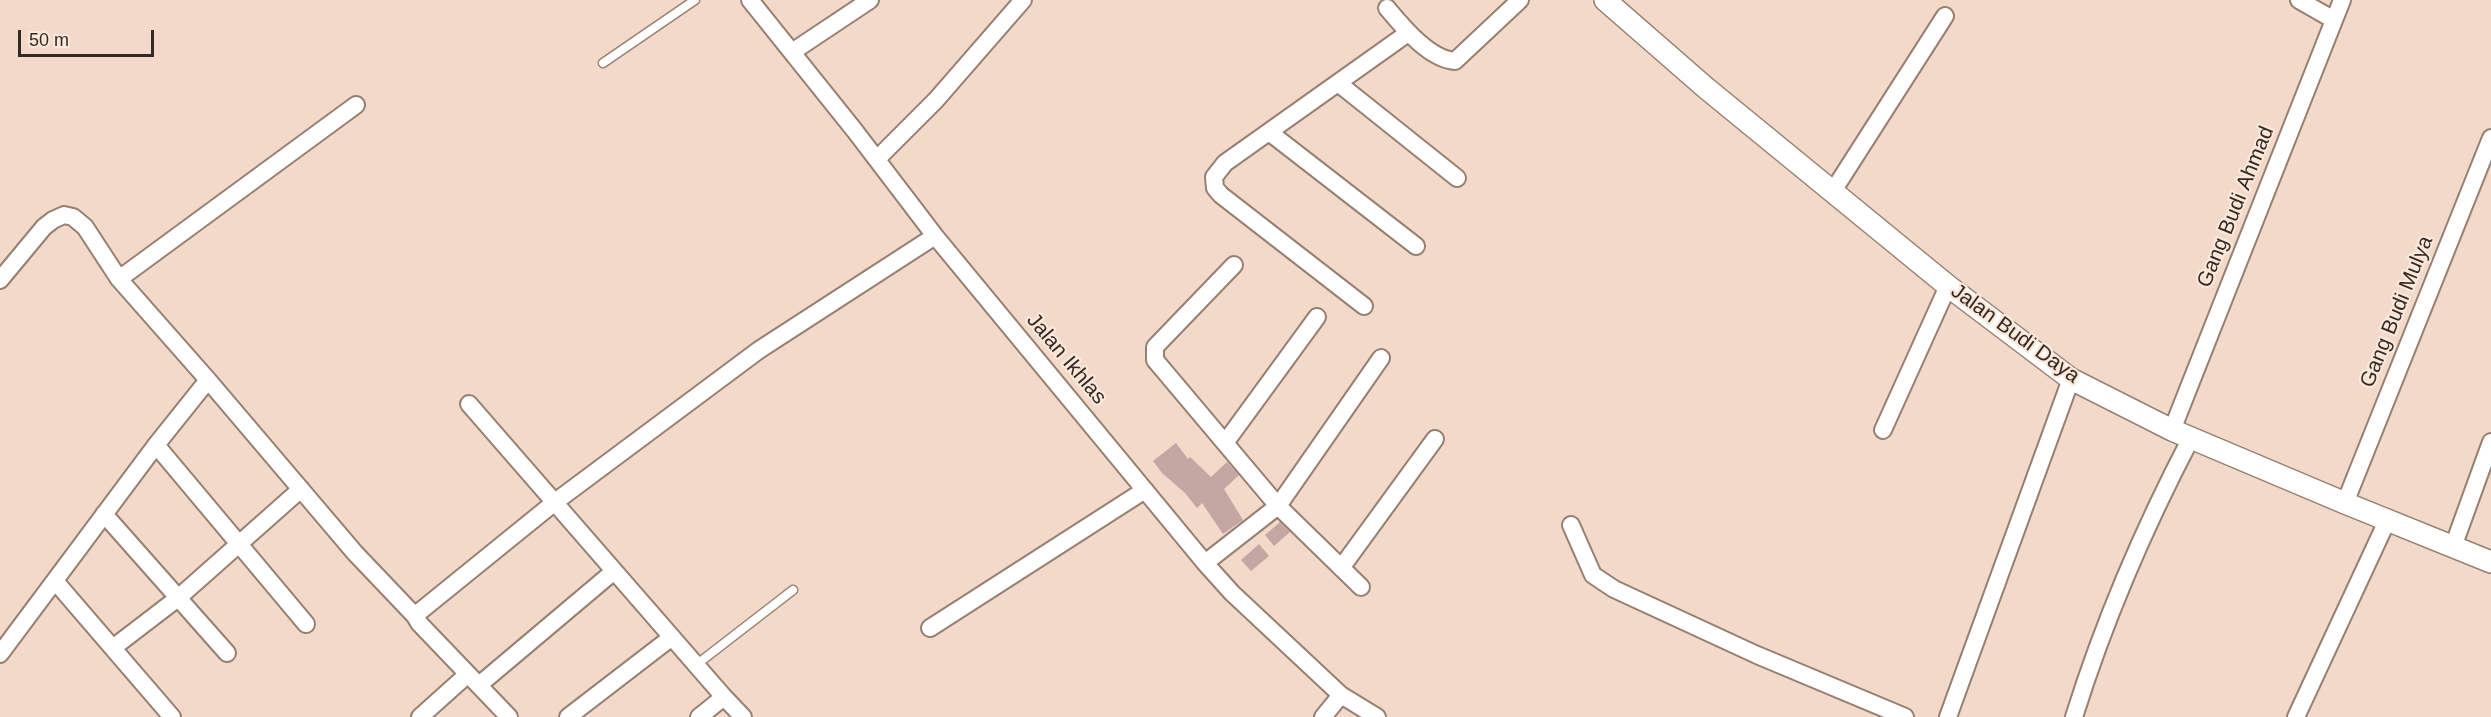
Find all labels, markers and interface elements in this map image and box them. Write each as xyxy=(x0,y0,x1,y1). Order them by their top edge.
scale bar xyxy=(21,18,158,56)
text: 50 m xyxy=(29,30,69,50)
street label: Gang Budi Ahmad xyxy=(2192,123,2280,291)
street label: Gang Budi Mulya xyxy=(2355,233,2439,391)
street label: Jalan Budi Daya xyxy=(1946,279,2084,389)
street label: Jalan Ikhlas xyxy=(1021,308,1111,410)

